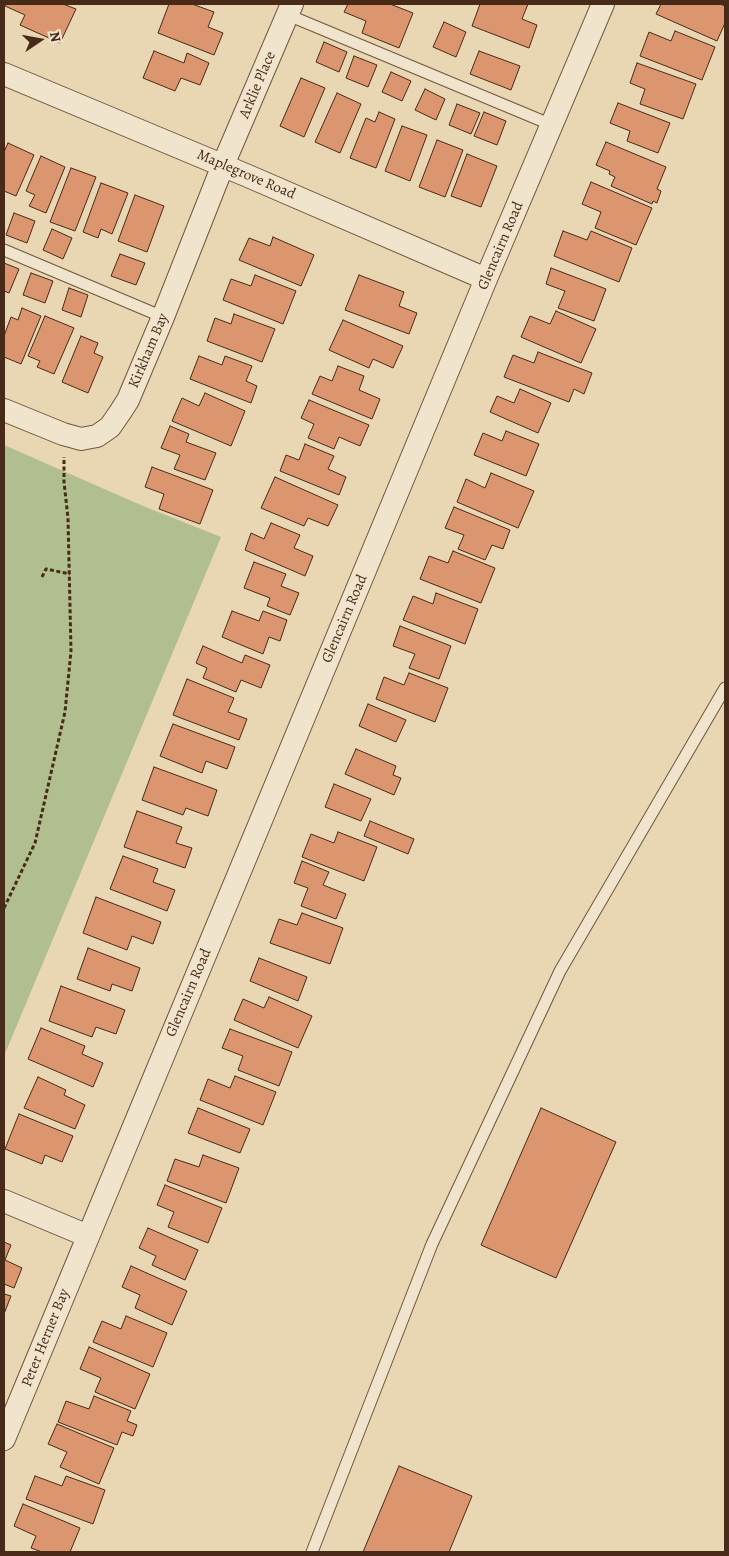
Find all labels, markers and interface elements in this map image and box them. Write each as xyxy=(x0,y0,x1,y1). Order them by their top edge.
north arrow xyxy=(15,15,65,65)
text: N xyxy=(45,30,66,44)
street label: Arklie Place xyxy=(236,49,280,121)
street label: Maplegrove Road xyxy=(194,146,298,204)
street label: Glencairn Road xyxy=(474,199,528,293)
street label: Kirkham Bay xyxy=(125,311,173,391)
street label: Glencairn Road xyxy=(318,572,372,666)
street label: Glencairn Road xyxy=(162,946,216,1040)
street label: Peter Herner Bay xyxy=(18,1286,74,1390)

